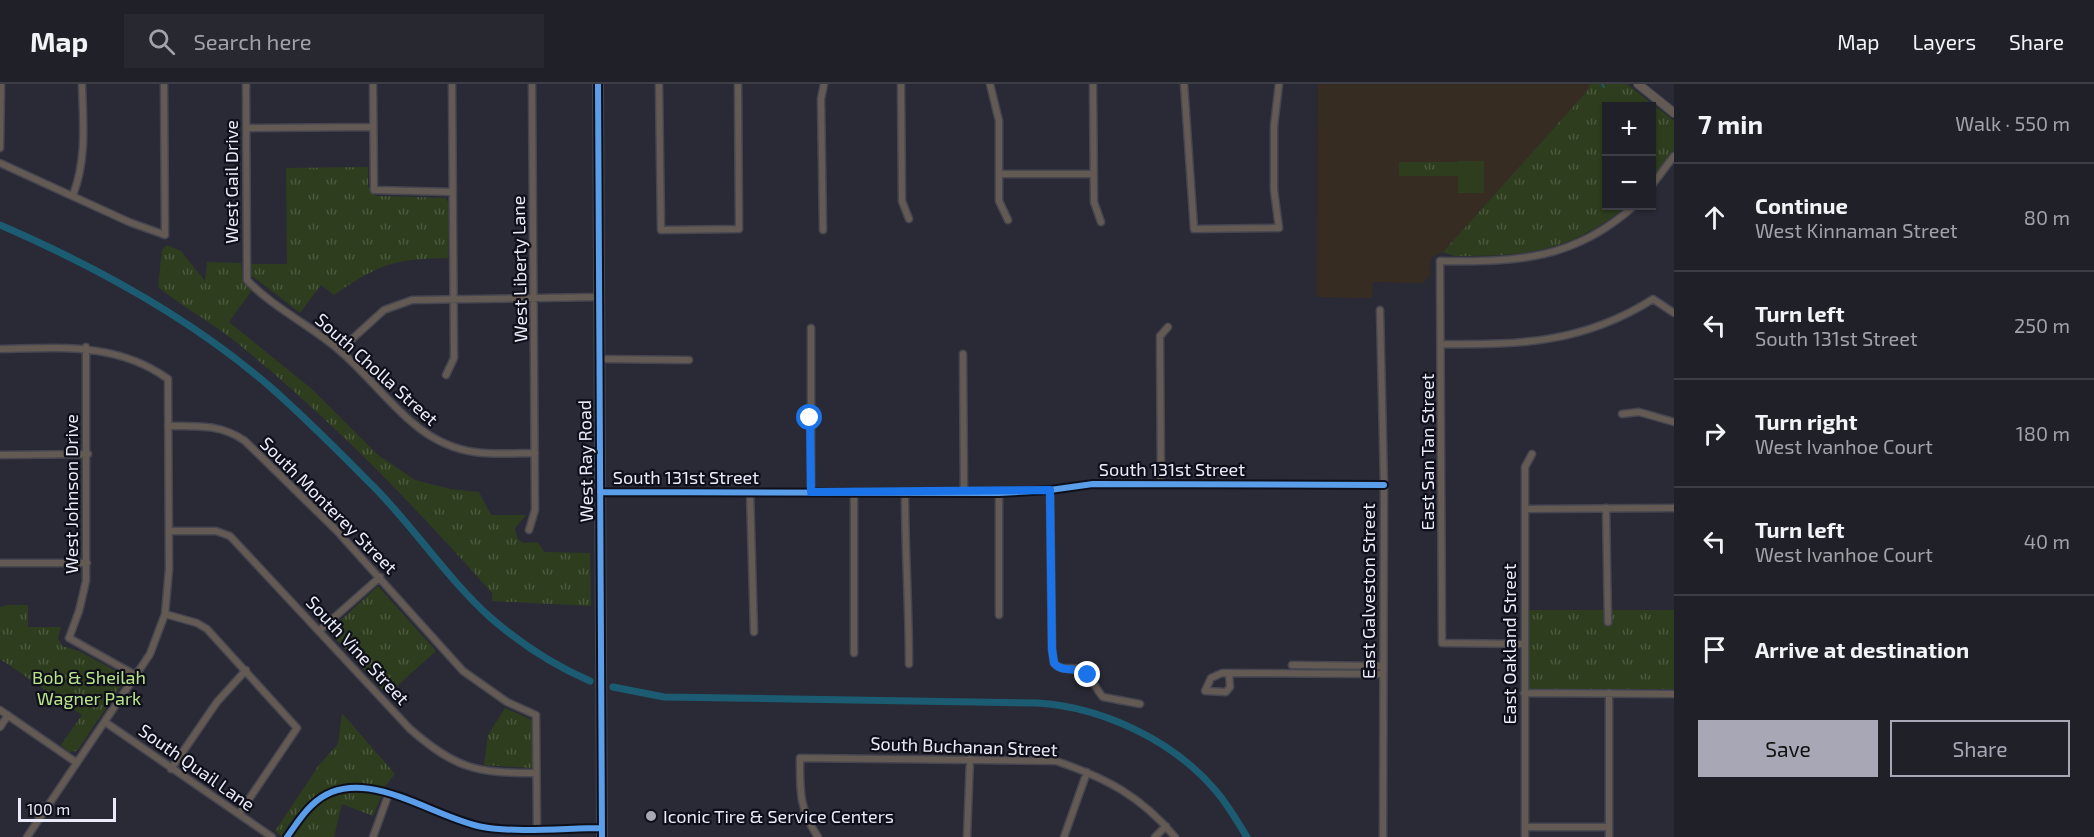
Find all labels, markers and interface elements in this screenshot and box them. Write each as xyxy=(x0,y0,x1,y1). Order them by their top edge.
search box xyxy=(124,14,544,68)
text: Map xyxy=(30,24,88,58)
icon: search xyxy=(145,25,178,58)
text: Search here xyxy=(193,28,312,54)
text: Map xyxy=(1837,29,1879,54)
text: Layers xyxy=(1912,29,1976,54)
text: Share xyxy=(2009,29,2064,54)
map controls xyxy=(1602,102,1656,210)
button: + xyxy=(1602,102,1656,156)
text: 7 min xyxy=(1698,108,1763,139)
text: Walk · 550 m xyxy=(1955,111,2070,135)
street label: West Gail Drive xyxy=(220,120,242,244)
button: − xyxy=(1602,156,1656,210)
text: Continue xyxy=(1755,192,1848,218)
street label: West Liberty Lane xyxy=(507,196,531,342)
icon: ahead xyxy=(1698,201,1731,234)
text: 80 m xyxy=(2024,205,2070,229)
text: West Kinnaman Street xyxy=(1755,218,1958,242)
text: Turn left xyxy=(1755,300,1844,326)
street label: South Cholla Street xyxy=(311,308,443,430)
icon: left xyxy=(1698,309,1731,342)
text: 250 m xyxy=(2014,313,2070,337)
text: South 131st Street xyxy=(1755,326,1918,350)
street label: East San Tan Street xyxy=(1416,373,1438,531)
street label: West Ray Road xyxy=(573,400,597,522)
route start xyxy=(796,404,822,430)
text: Turn right xyxy=(1755,408,1857,434)
street label: West Johnson Drive xyxy=(60,414,82,574)
icon: right xyxy=(1698,417,1731,450)
text: 180 m xyxy=(2016,421,2070,445)
street label: South Monterey Street xyxy=(256,432,402,578)
text: West Ivanhoe Court xyxy=(1755,434,1933,458)
street label: South 131st Street xyxy=(1099,458,1245,480)
street label: South 131st Street xyxy=(613,466,759,488)
street label: East Galveston Street xyxy=(1357,503,1379,679)
text: Turn left xyxy=(1755,516,1844,542)
icon: left xyxy=(1698,525,1731,558)
text: 40 m xyxy=(2024,529,2070,553)
text: West Ivanhoe Court xyxy=(1755,542,1933,566)
street label: East Oakland Street xyxy=(1498,563,1520,725)
street label: South Vine Street xyxy=(302,591,414,709)
icon: arrive xyxy=(1698,633,1731,666)
text: Arrive at destination xyxy=(1755,636,1969,662)
route end xyxy=(1074,661,1100,687)
park label: Bob & Sheilah Wagner Park xyxy=(32,666,146,709)
street label: South Quail Lane xyxy=(135,719,259,815)
button: Save xyxy=(1698,720,1878,777)
button: Share xyxy=(1890,720,2070,777)
street label: South Buchanan Street xyxy=(870,732,1058,760)
scale bar xyxy=(18,795,116,822)
text: 100 m xyxy=(27,799,70,818)
place label: Iconic Tire & Service Centers xyxy=(663,805,894,827)
marker: Iconic Tire & Service Centers xyxy=(644,809,658,823)

